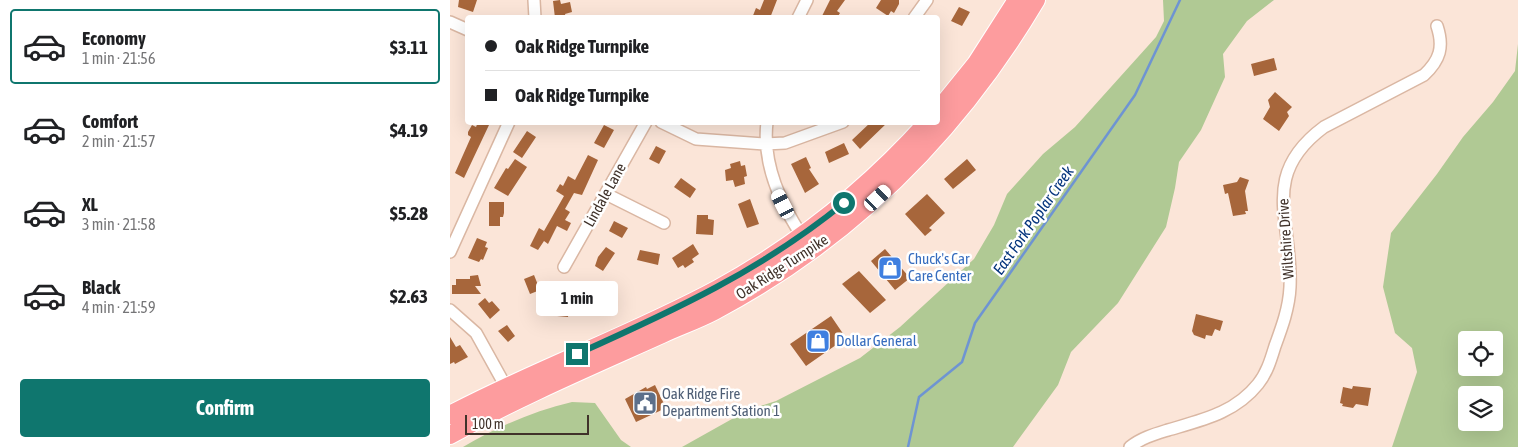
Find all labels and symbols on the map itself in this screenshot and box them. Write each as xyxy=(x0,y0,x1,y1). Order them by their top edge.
street label: Lindale Lane xyxy=(580,160,629,230)
water label: East Fork Poplar Creek xyxy=(989,162,1078,278)
car xyxy=(861,182,894,214)
car xyxy=(769,187,796,221)
route start xyxy=(833,192,855,214)
street label: Wiltshire Drive xyxy=(1274,198,1297,280)
street label: Oak Ridge Turnpike xyxy=(733,231,831,303)
place label: Chuck's Car Care Center xyxy=(908,250,972,284)
shop icon: Chuck's Car Care Center xyxy=(877,255,903,281)
callout: 1 min xyxy=(536,282,618,316)
shop icon: Dollar General xyxy=(805,328,831,354)
place label: Dollar General xyxy=(836,332,917,349)
route end xyxy=(566,343,588,365)
place label: Oak Ridge Fire Department Station 1 xyxy=(662,385,780,419)
public building icon: Oak Ridge Fire Department Station 1 xyxy=(632,390,658,416)
scale bar xyxy=(465,412,589,435)

